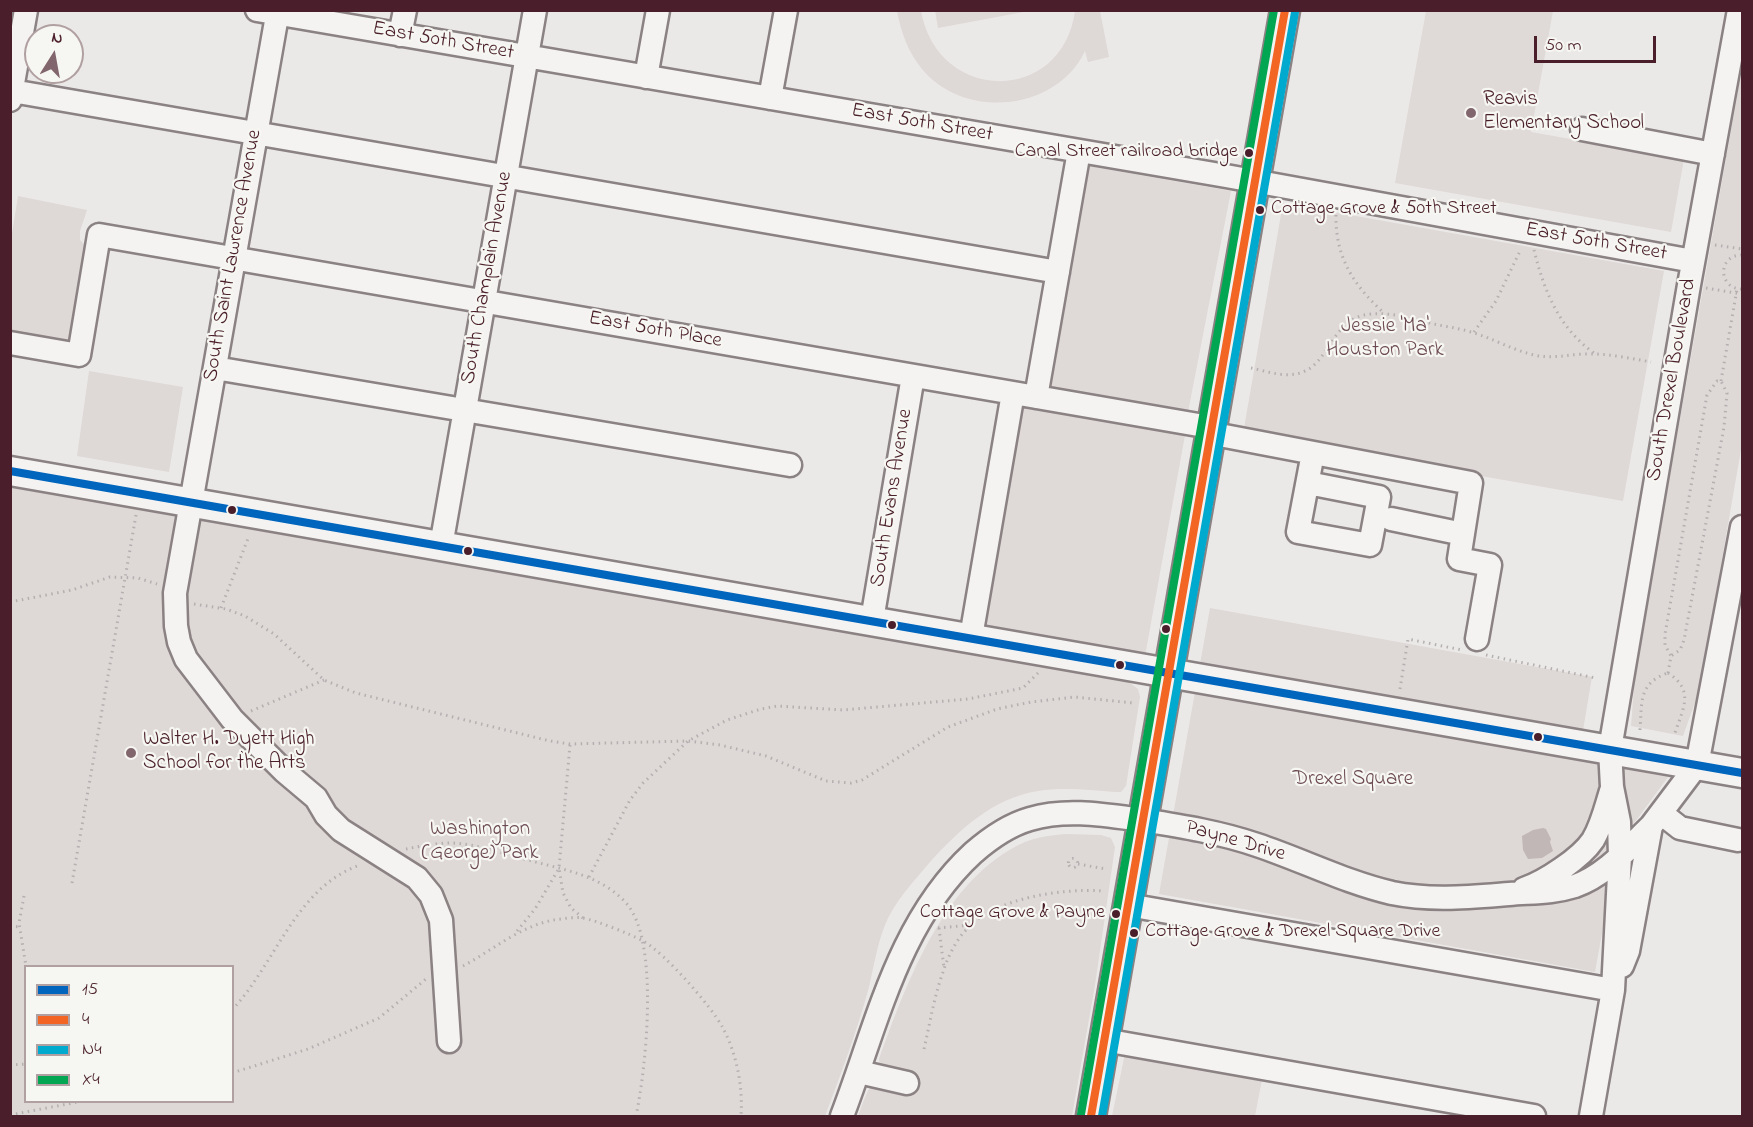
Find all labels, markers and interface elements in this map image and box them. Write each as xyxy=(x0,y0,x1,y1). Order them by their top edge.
street label: East 50th Street xyxy=(370,17,516,67)
north arrow xyxy=(24,24,84,84)
scale bar xyxy=(1537,24,1658,62)
text: N xyxy=(49,25,65,51)
text: 50 m xyxy=(1545,33,1582,59)
place label: Reavis Elementary School xyxy=(1483,88,1644,138)
street label: East 50th Street xyxy=(849,99,995,149)
marker: Reavis Elementary School xyxy=(1464,106,1478,120)
street label: South Saint Lawrence Avenue xyxy=(199,128,269,384)
place label: Canal Street railroad bridge xyxy=(1015,141,1238,165)
marker: Canal Street railroad bridge xyxy=(1243,147,1255,159)
street label: South Champlain Avenue xyxy=(457,170,519,386)
place label: Cottage Grove & 50th Street xyxy=(1271,198,1497,222)
marker: Cottage Grove & 50th Street xyxy=(1254,204,1266,216)
street label: East 50th Street xyxy=(1523,218,1669,268)
street label: South Drexel Boulevard xyxy=(1643,277,1703,483)
street label: East 50th Place xyxy=(586,307,724,355)
park label: Jessie 'Ma' Houston Park xyxy=(1326,315,1444,365)
street label: South Evans Avenue xyxy=(866,407,920,589)
unlabelled marker xyxy=(226,504,238,516)
unlabelled marker xyxy=(462,545,474,557)
unlabelled marker xyxy=(886,619,898,631)
unlabelled marker xyxy=(1160,623,1172,635)
unlabelled marker xyxy=(1114,659,1126,671)
place label: Walter H. Dyett High School for the Arts xyxy=(143,728,315,778)
unlabelled marker xyxy=(1532,731,1544,743)
marker: Walter H. Dyett High School for the Arts xyxy=(124,746,138,760)
park label: Drexel Square xyxy=(1293,768,1413,794)
street label: Payne Drive xyxy=(1182,816,1288,868)
park label: Washington (George) Park xyxy=(421,818,539,868)
place label: Cottage Grove & Payne xyxy=(920,902,1105,926)
marker: Cottage Grove & Payne xyxy=(1110,908,1122,920)
place label: Cottage Grove & Drexel Square Drive xyxy=(1145,921,1441,945)
marker: Cottage Grove & Drexel Square Drive xyxy=(1128,927,1140,939)
legend xyxy=(24,965,234,1103)
text: 15 xyxy=(82,977,98,1003)
text: 4 xyxy=(82,1007,89,1033)
text: N4 xyxy=(82,1037,102,1063)
text: X4 xyxy=(82,1067,100,1093)

